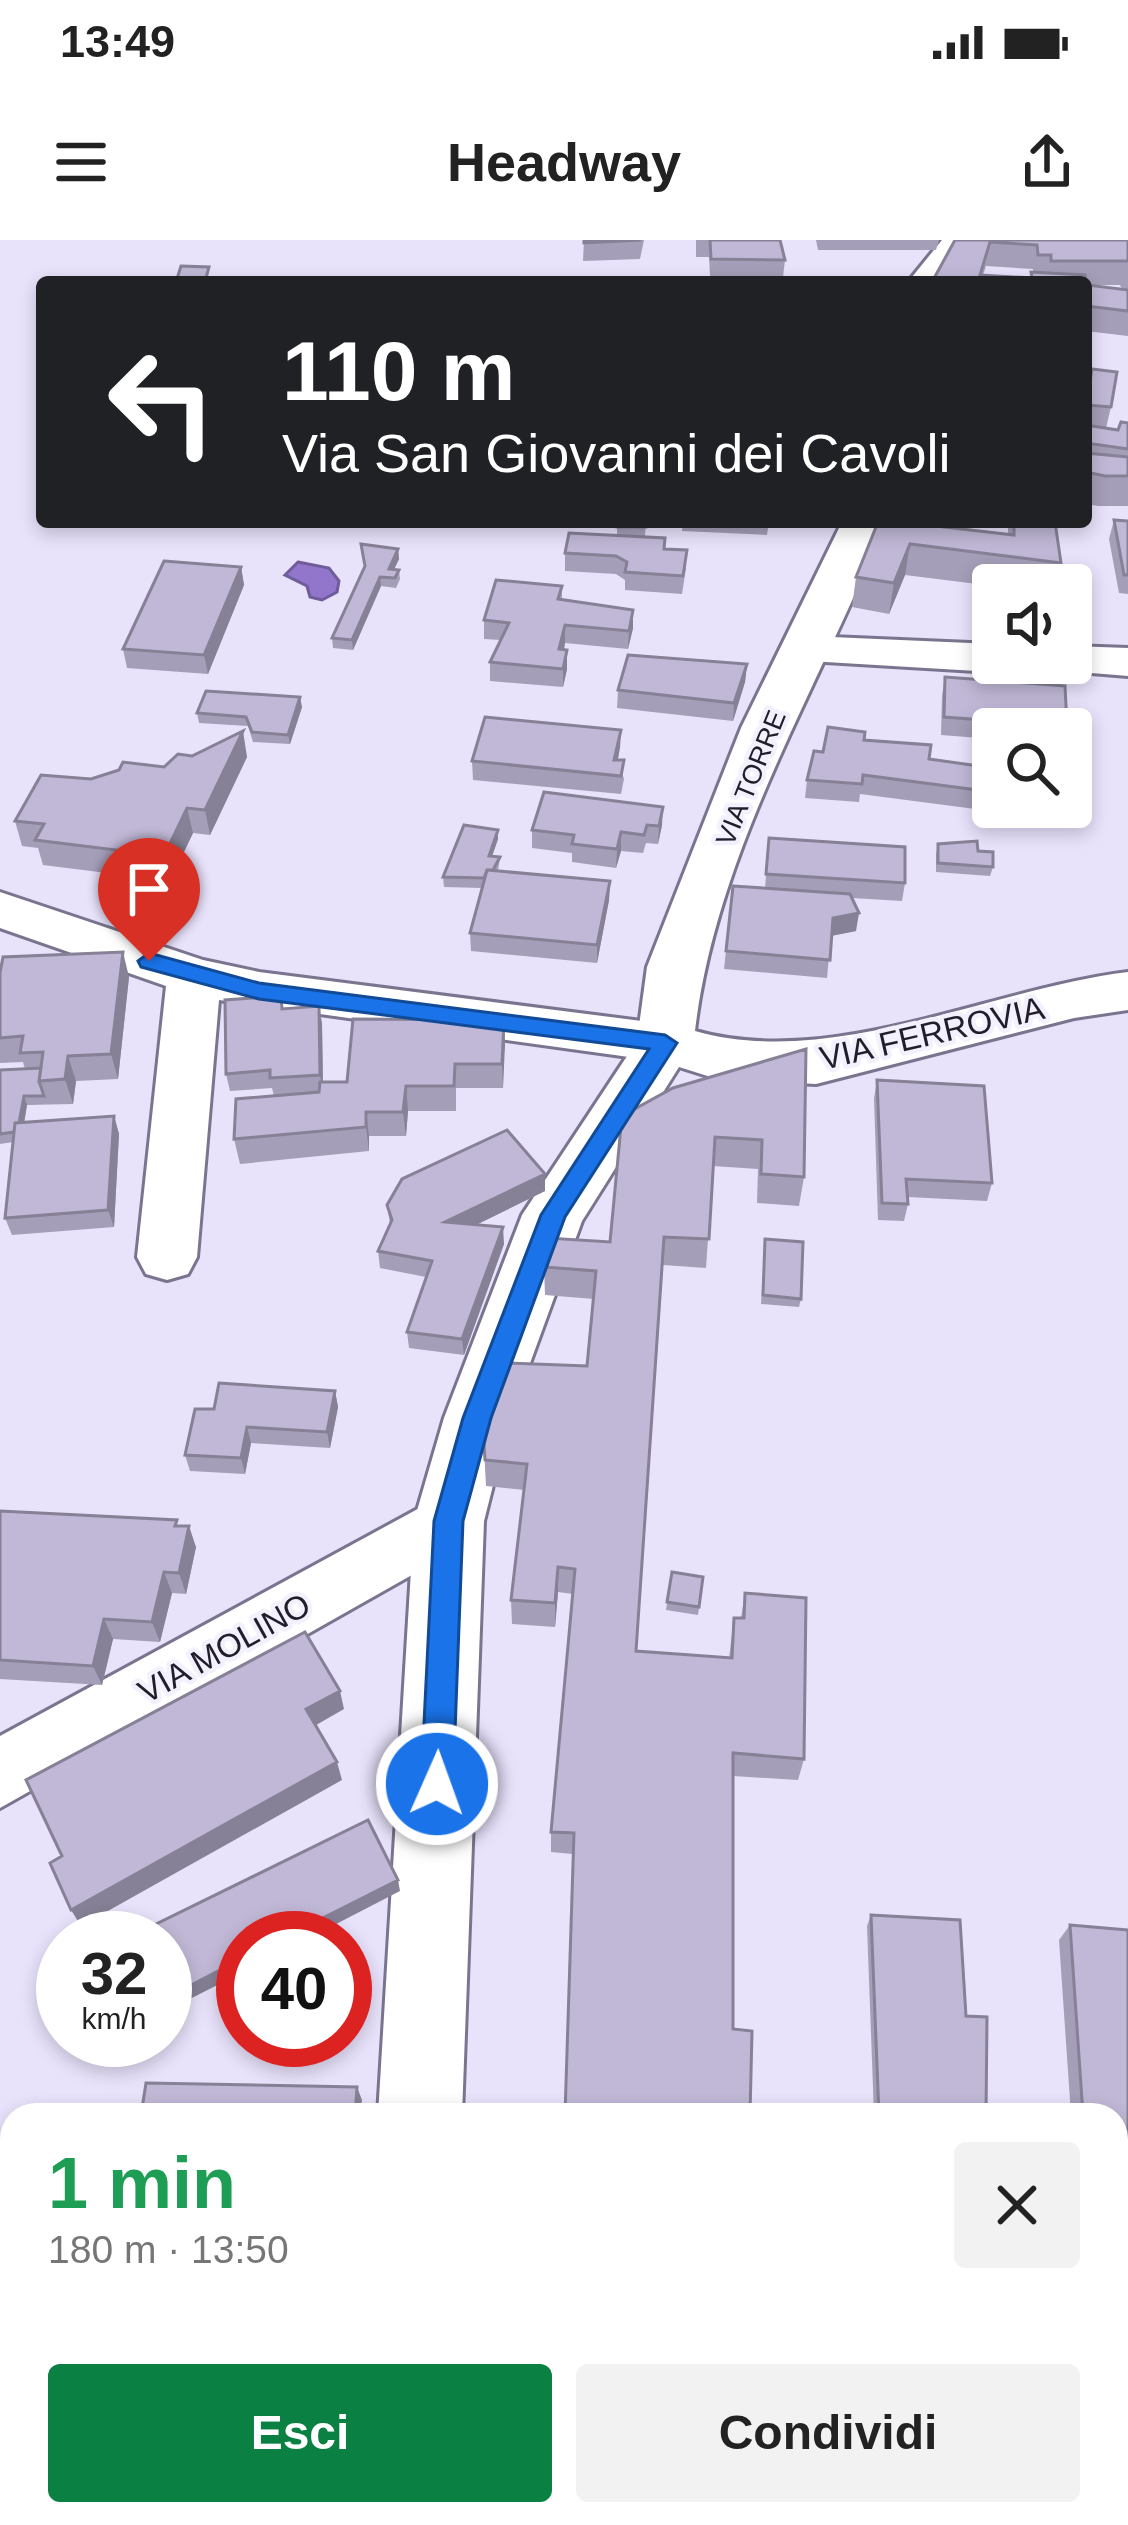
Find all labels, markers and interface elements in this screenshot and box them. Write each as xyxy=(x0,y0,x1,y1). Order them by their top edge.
text: 13:49 xyxy=(60,16,175,67)
icon: menu xyxy=(48,129,114,195)
icon: share xyxy=(1014,129,1080,195)
text: Headway xyxy=(447,132,681,192)
icon: left xyxy=(84,324,240,480)
text: 110 m xyxy=(282,324,516,418)
text: Via San Giovanni dei Cavoli xyxy=(282,423,950,483)
map controls xyxy=(972,564,1092,828)
button: sound xyxy=(972,564,1092,684)
street label: VIA TORRE xyxy=(710,706,792,850)
button: search xyxy=(972,708,1092,828)
pin xyxy=(98,838,200,961)
icon: arrive xyxy=(116,856,182,922)
street label: VIA FERROVIA xyxy=(816,989,1048,1077)
street label: VIA MOLINO xyxy=(132,1586,316,1710)
position arrow xyxy=(374,1721,500,1847)
speed limit sign: 40 xyxy=(216,1911,372,2067)
text: 32 xyxy=(81,1940,147,2007)
text: km/h xyxy=(81,2002,147,2035)
button: close xyxy=(954,2142,1080,2268)
text: 1 min xyxy=(48,2143,236,2223)
text: 180 m · 13:50 xyxy=(48,2228,289,2271)
button: Esci xyxy=(48,2364,552,2502)
button: Condividi xyxy=(576,2364,1080,2502)

